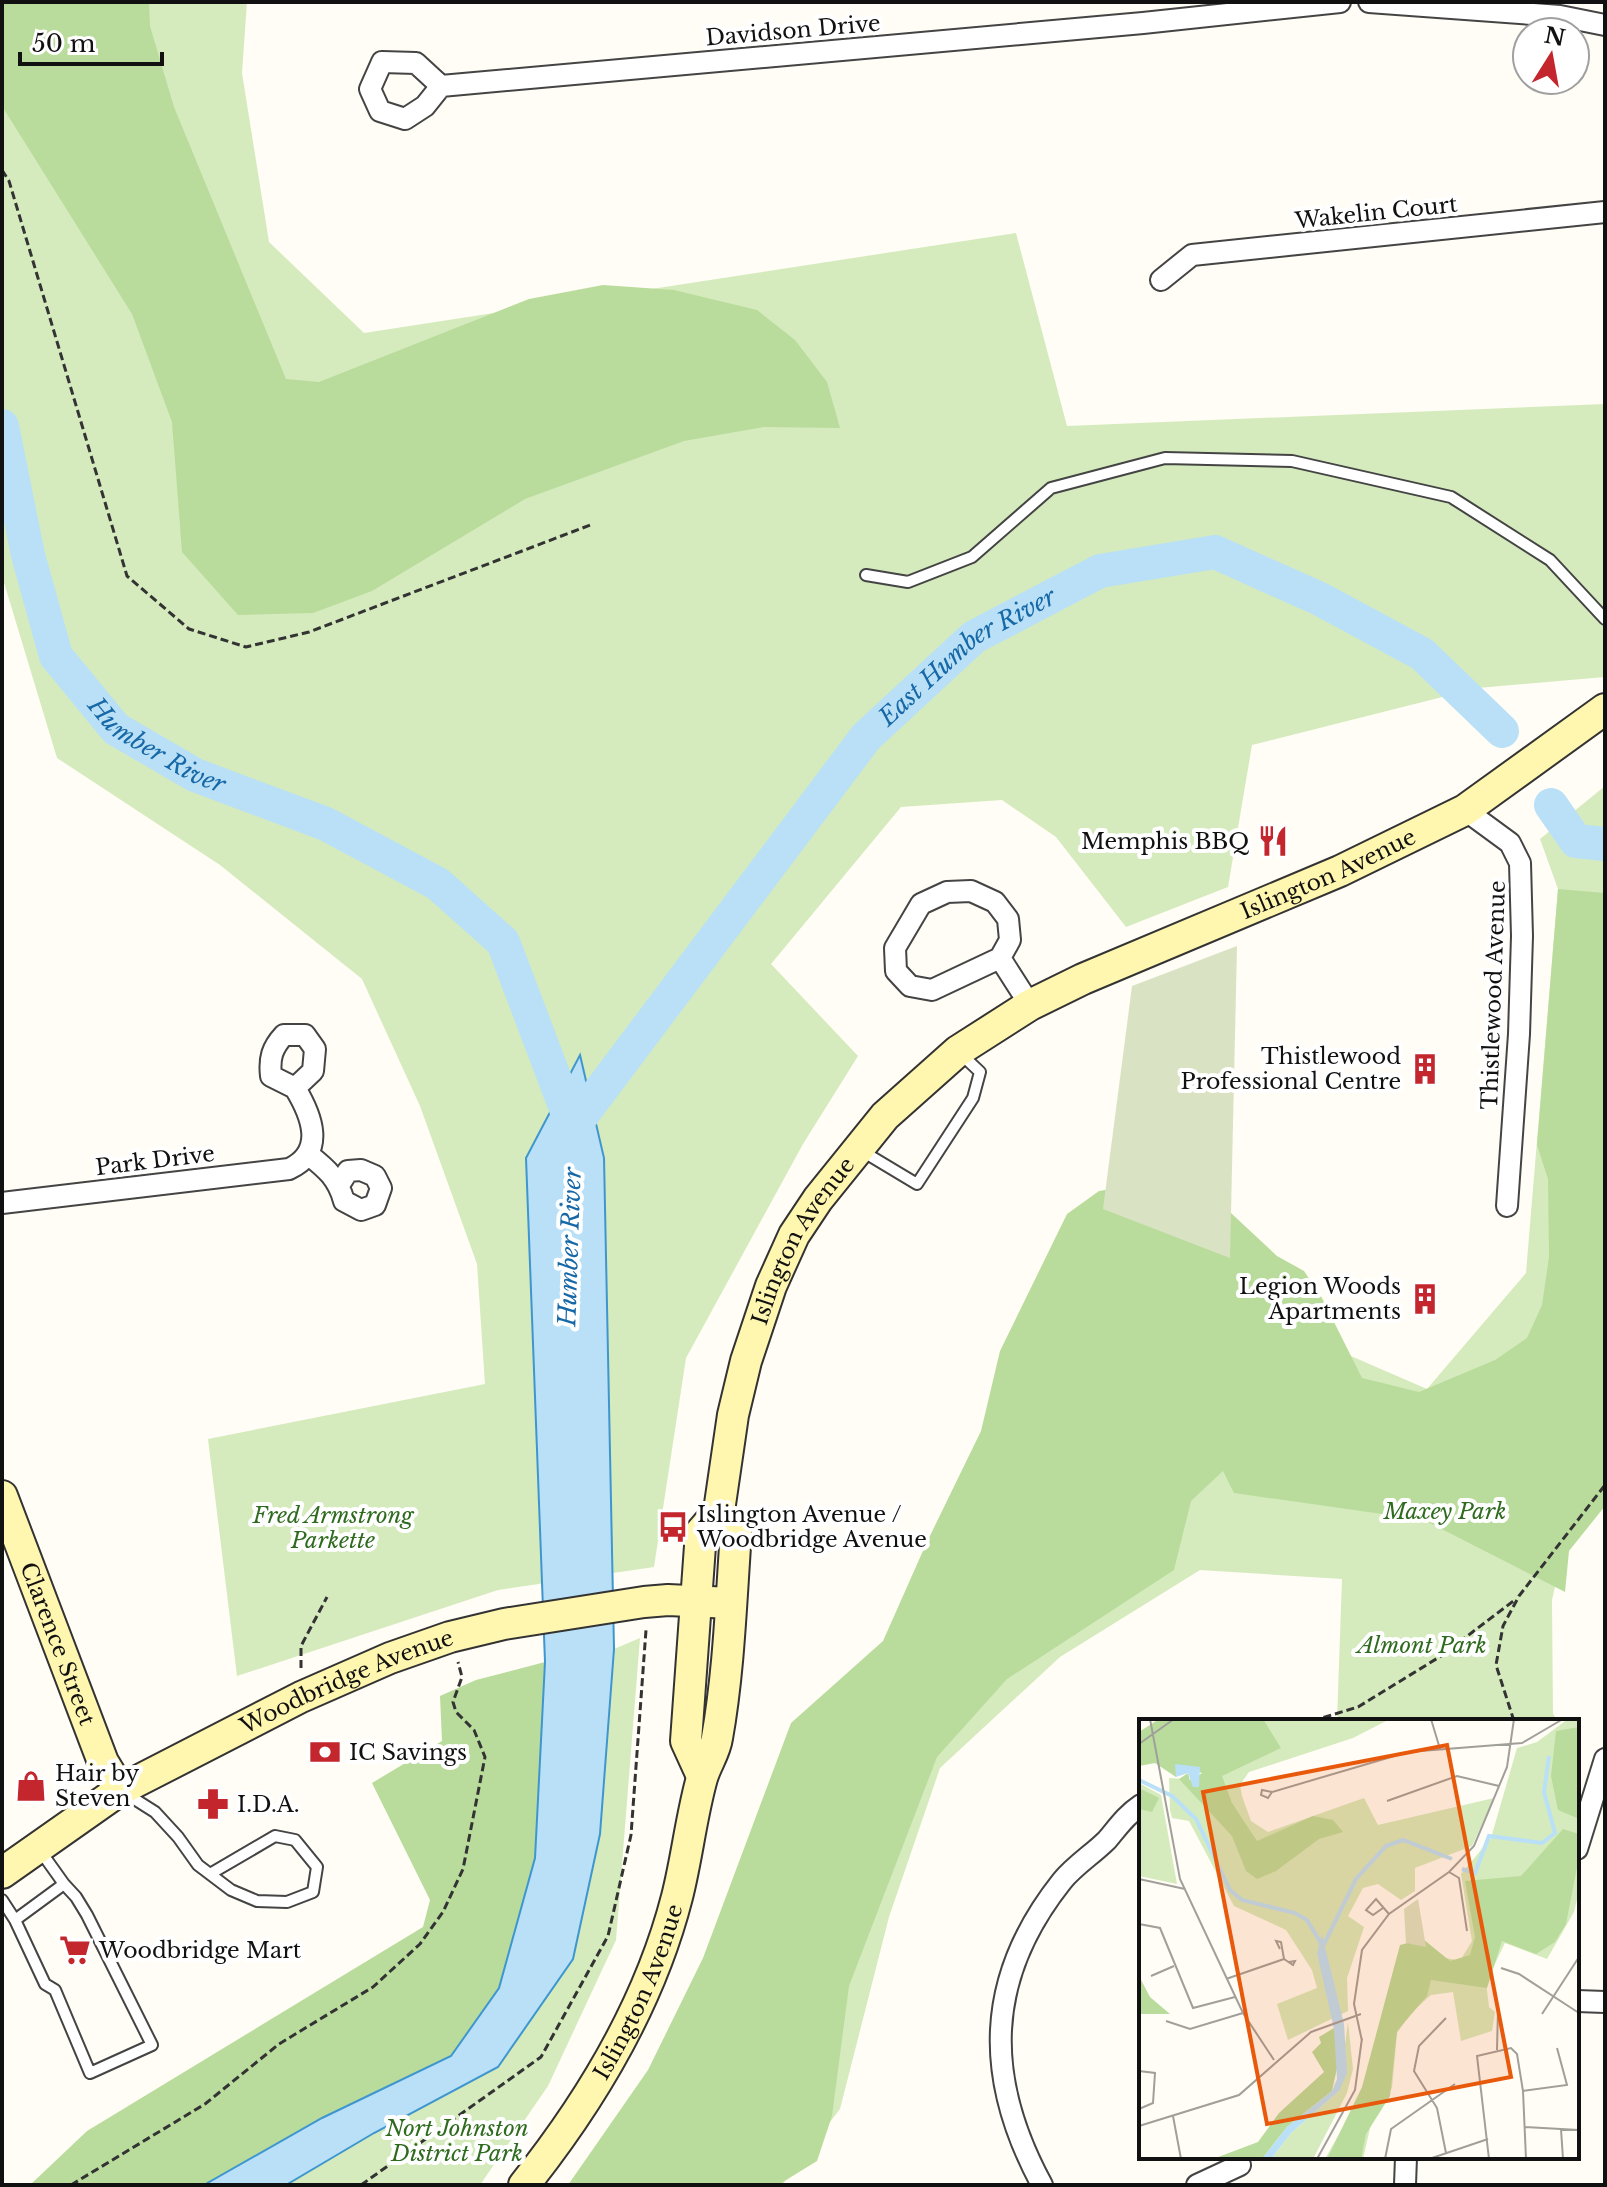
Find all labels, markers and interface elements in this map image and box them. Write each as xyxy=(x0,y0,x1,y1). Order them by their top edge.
street label: Davidson Drive xyxy=(704,9,882,52)
scale bar xyxy=(20,16,162,66)
north arrow xyxy=(1511,16,1591,96)
text: N xyxy=(1542,22,1568,52)
text: 50 m xyxy=(32,29,96,58)
street label: Wakelin Court xyxy=(1292,190,1459,235)
water label: East Humber River xyxy=(872,581,1061,732)
water label: Humber River xyxy=(81,691,230,799)
street label: Islington Avenue xyxy=(1237,823,1420,925)
restaurant icon: Memphis BBQ xyxy=(1256,824,1290,858)
place label: Memphis BBQ xyxy=(1081,828,1249,855)
street label: Thistlewood Avenue xyxy=(1476,880,1511,1110)
place label: Thistlewood Professional Centre xyxy=(1181,1043,1401,1095)
building icon: Thistlewood Professional Centre xyxy=(1408,1052,1442,1086)
street label: Park Drive xyxy=(94,1140,216,1181)
street label: Islington Avenue xyxy=(746,1152,860,1328)
water label: Humber River xyxy=(552,1166,587,1328)
place label: Legion Woods Apartments xyxy=(1239,1273,1401,1325)
building icon: Legion Woods Apartments xyxy=(1408,1282,1442,1316)
park label: Maxey Park xyxy=(1383,1498,1506,1525)
place label: Islington Avenue / Woodbridge Avenue xyxy=(696,1501,927,1553)
park label: Fred Armstrong Parkette xyxy=(252,1502,415,1554)
bus stop icon: Islington Avenue / Woodbridge Avenue xyxy=(656,1510,690,1544)
street label: Clarence Street xyxy=(14,1559,101,1730)
street label: Woodbridge Avenue xyxy=(235,1624,457,1740)
park label: Almont Park xyxy=(1355,1632,1487,1659)
inset map xyxy=(1139,1719,1579,2159)
bank icon: IC Savings xyxy=(308,1735,342,1769)
place label: IC Savings xyxy=(349,1739,467,1766)
place label: Hair by Steven xyxy=(55,1760,139,1812)
shop icon: Hair by Steven xyxy=(14,1769,48,1803)
pharmacy icon: I.D.A. xyxy=(196,1787,230,1821)
place label: I.D.A. xyxy=(237,1791,300,1818)
street label: Islington Avenue xyxy=(588,1901,688,2084)
supermarket icon: Woodbridge Mart xyxy=(58,1933,92,1967)
place label: Woodbridge Mart xyxy=(98,1937,302,1964)
park label: Nort Johnston District Park xyxy=(385,2115,529,2167)

